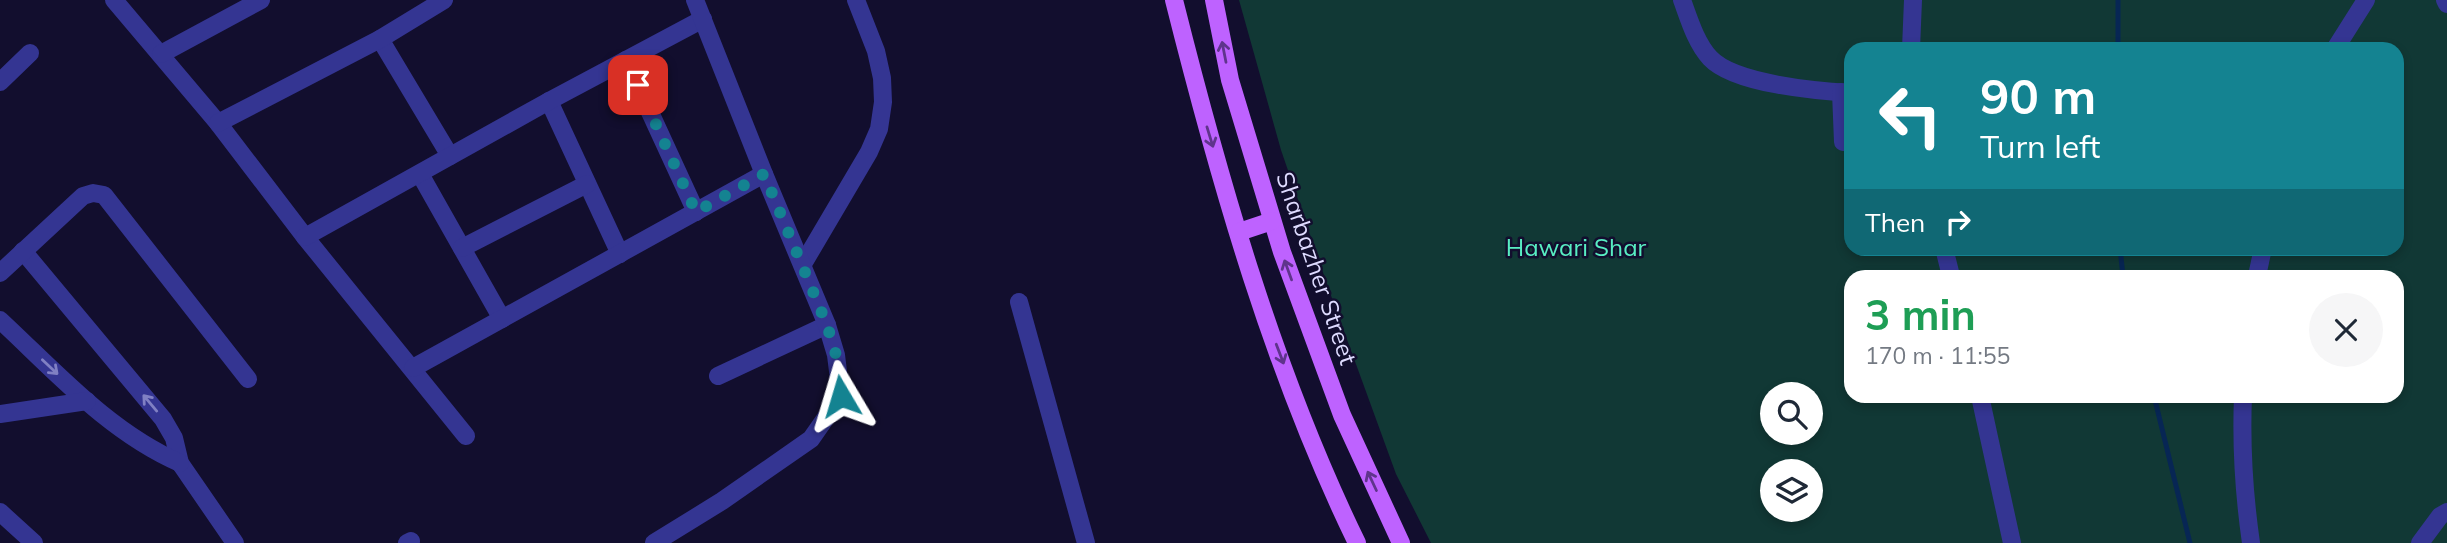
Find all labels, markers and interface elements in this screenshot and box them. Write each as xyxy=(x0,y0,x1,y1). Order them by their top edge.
one-way arrow xyxy=(1217,41,1231,64)
pin xyxy=(608,55,668,115)
text: 90 m xyxy=(1980,65,2096,126)
icon: arrive xyxy=(619,66,657,104)
icon: left xyxy=(1865,70,1956,161)
one-way arrow xyxy=(1205,126,1218,148)
text: Turn left xyxy=(1980,126,2100,166)
street label: Sharbazher Street xyxy=(1270,168,1364,368)
icon: right xyxy=(1939,203,1977,241)
text: Then xyxy=(1865,206,1925,239)
park label: Hawari Shar xyxy=(1506,232,1647,262)
one-way arrow xyxy=(1281,259,1293,281)
text: 3 min xyxy=(1865,288,1976,341)
button: close xyxy=(2309,293,2383,367)
text: 170 m · 11:55 xyxy=(1865,341,2010,370)
one-way arrow xyxy=(1274,342,1287,364)
one-way arrow xyxy=(41,358,58,375)
position arrow xyxy=(804,359,878,433)
map controls xyxy=(1760,382,1823,522)
button: search xyxy=(1760,382,1823,445)
one-way arrow xyxy=(142,394,158,412)
button: layers xyxy=(1760,459,1823,522)
one-way arrow xyxy=(1365,471,1378,492)

